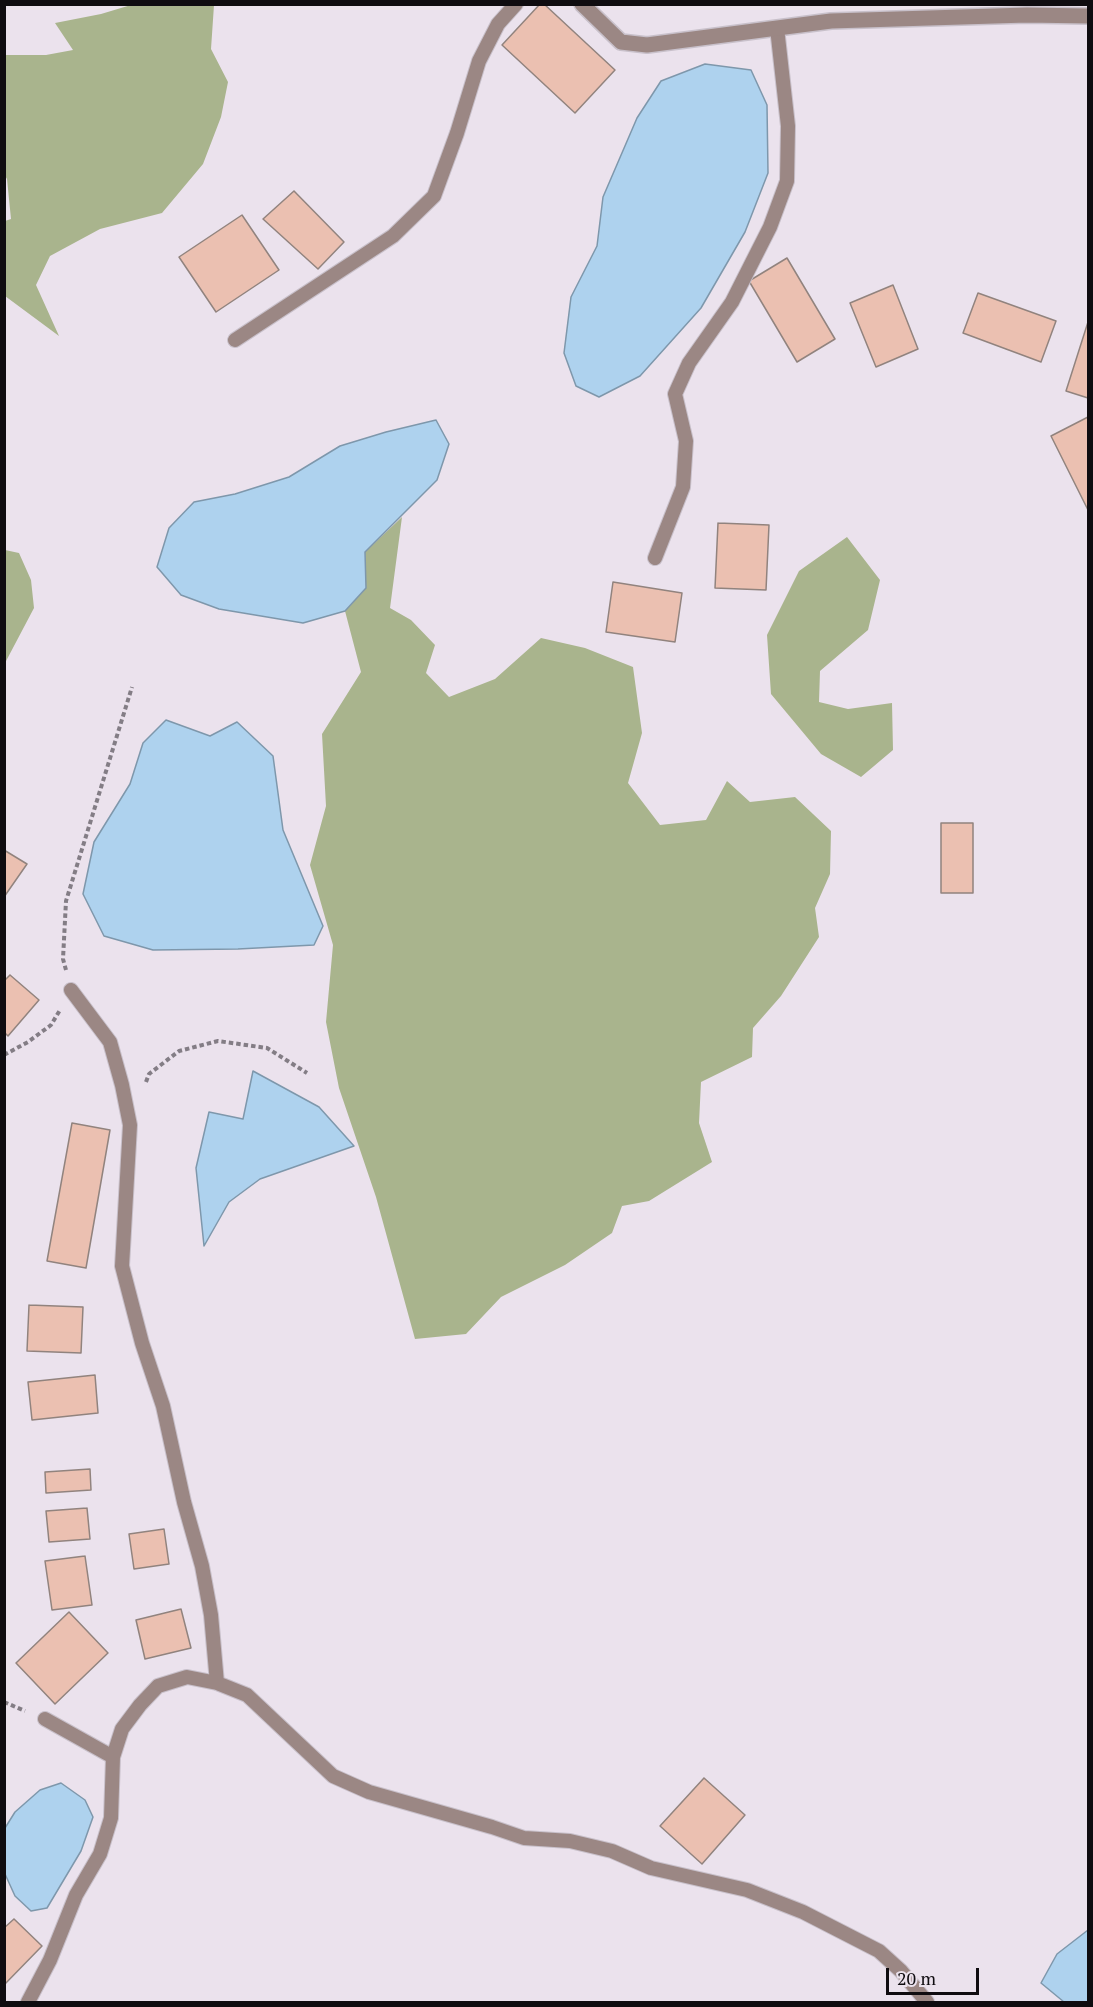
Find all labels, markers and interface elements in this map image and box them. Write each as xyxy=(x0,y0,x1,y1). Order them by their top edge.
scale bar xyxy=(889,1956,982,1994)
text: 20 m xyxy=(897,1966,936,1990)

